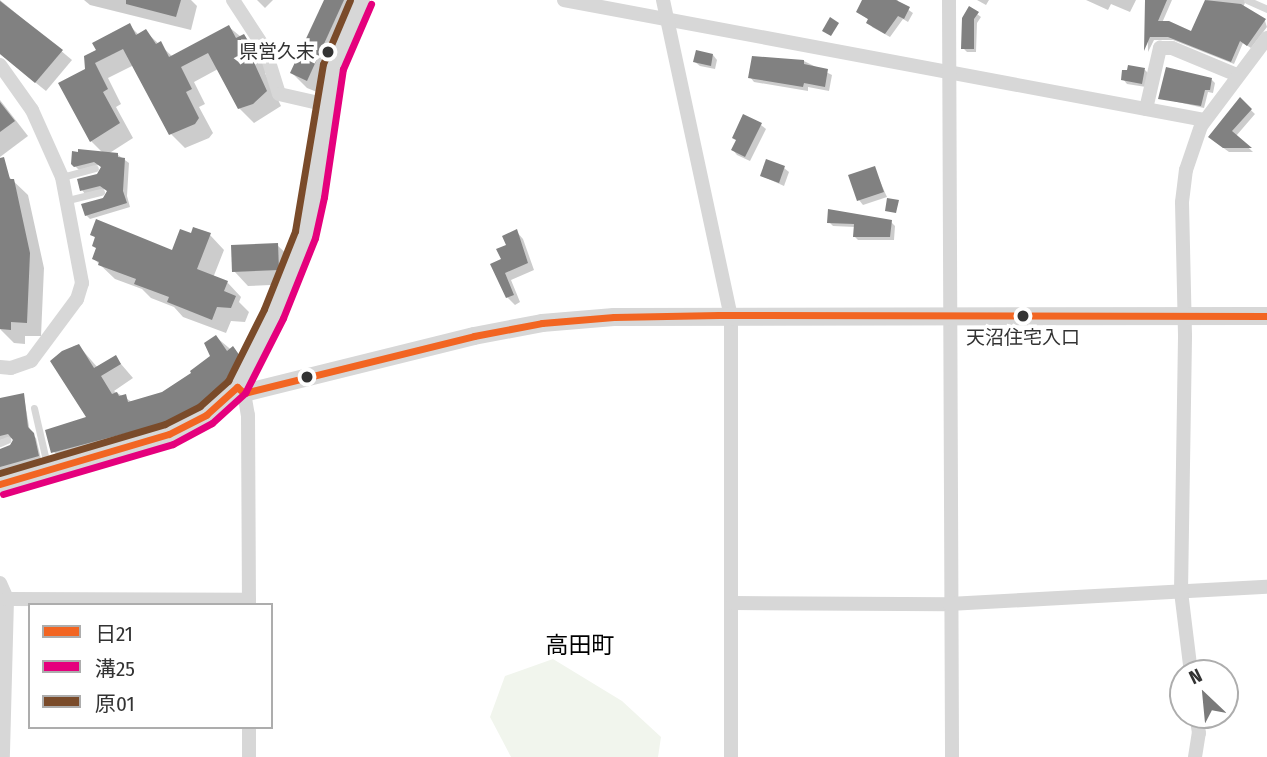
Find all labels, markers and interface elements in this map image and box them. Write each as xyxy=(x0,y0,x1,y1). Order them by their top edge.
place label: 県営久末 xyxy=(239,41,315,63)
marker: 県営久末 xyxy=(321,45,335,59)
marker: 天沼住宅入口 xyxy=(1016,309,1030,323)
place label: 天沼住宅入口 xyxy=(966,327,1080,349)
unlabelled marker xyxy=(300,370,314,384)
legend xyxy=(28,603,273,729)
text: 日21 xyxy=(95,621,133,647)
district label: 高田町 xyxy=(546,631,614,659)
text: 溝25 xyxy=(95,656,135,682)
north arrow xyxy=(1169,659,1239,729)
text: N xyxy=(1185,664,1206,689)
text: 原01 xyxy=(95,691,135,717)

